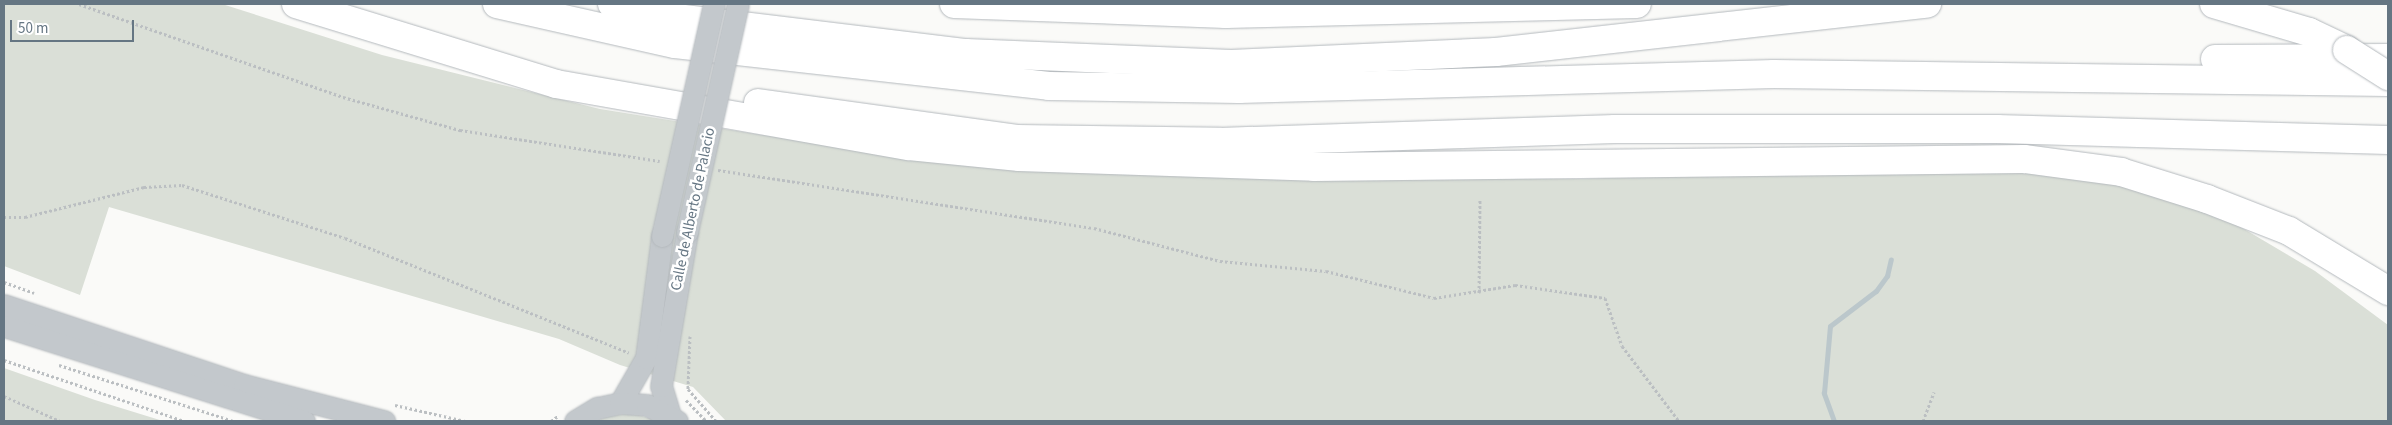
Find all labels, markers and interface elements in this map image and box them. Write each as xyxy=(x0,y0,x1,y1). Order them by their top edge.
scale bar xyxy=(12,10,136,42)
text: 50 m xyxy=(18,18,48,39)
street label: Calle de Alberto de Palacio xyxy=(667,126,719,292)

